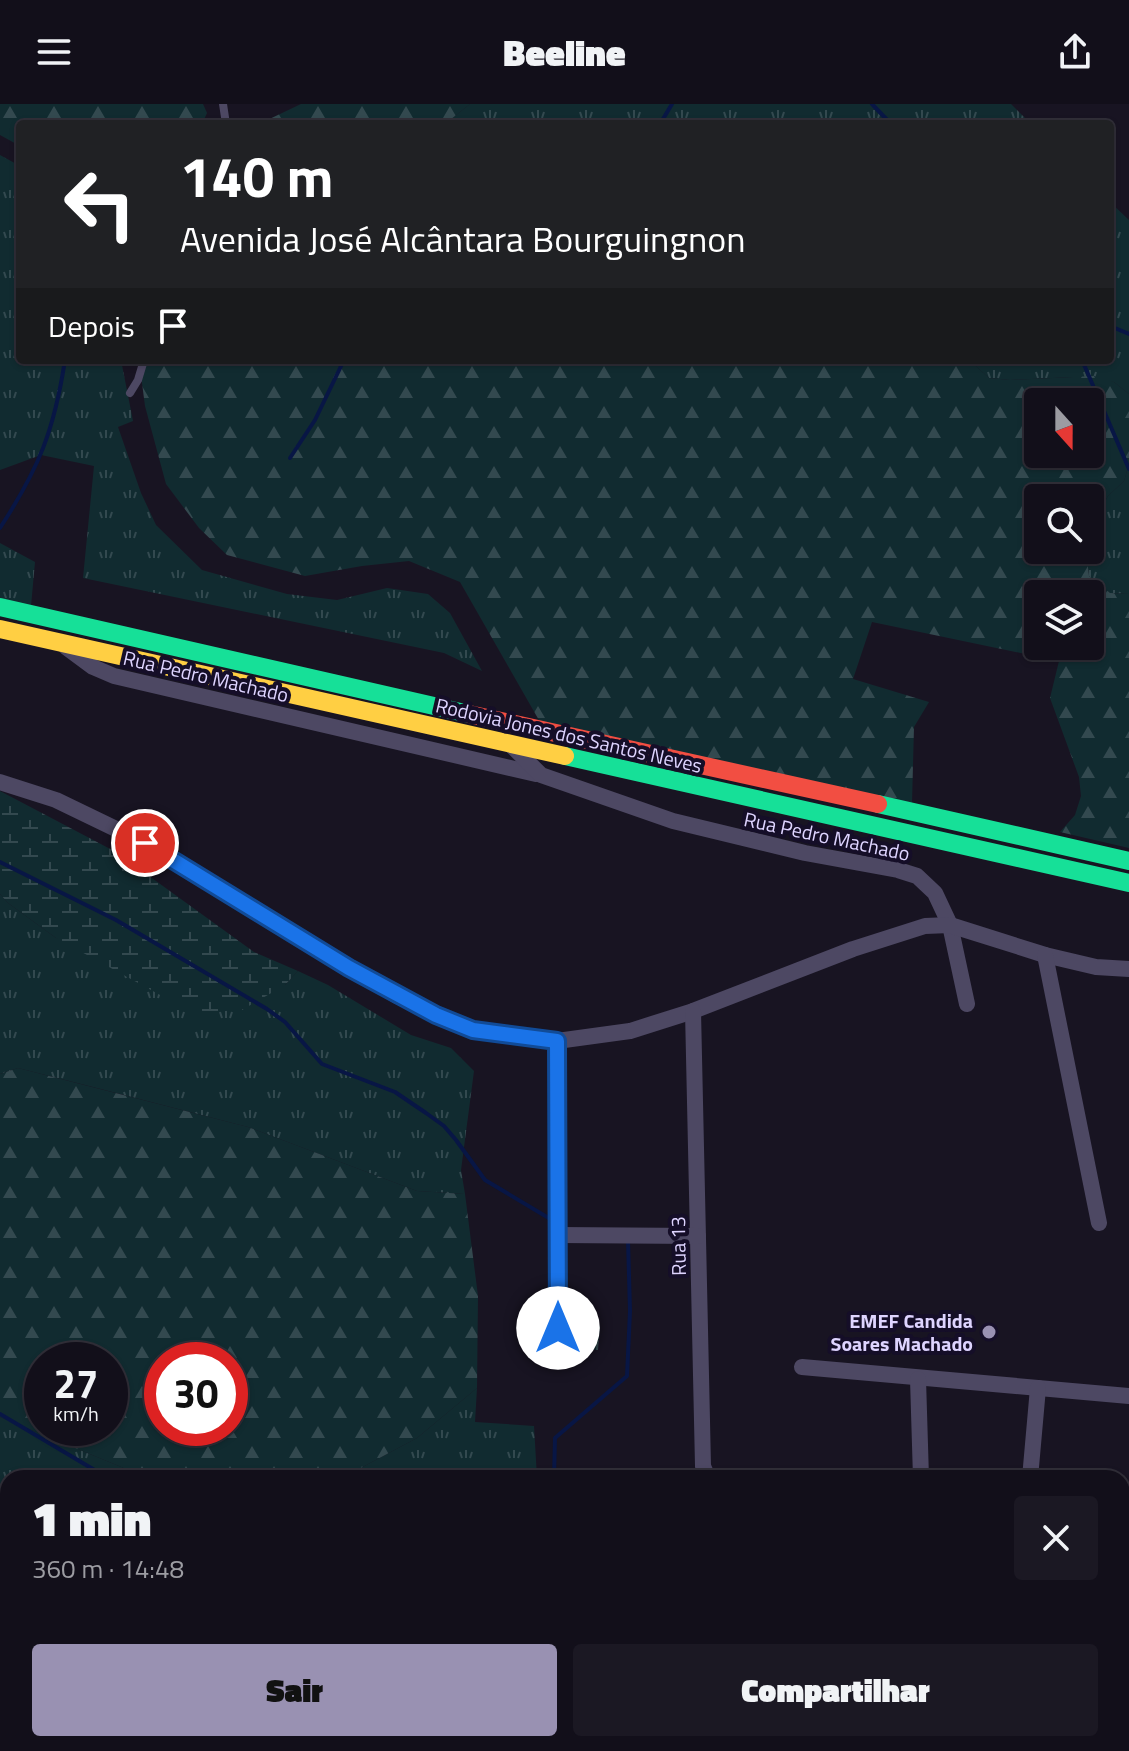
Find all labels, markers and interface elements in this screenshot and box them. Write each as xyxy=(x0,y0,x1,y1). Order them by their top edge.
text: Beeline xyxy=(503,25,626,80)
icon: menu xyxy=(32,30,76,74)
icon: share xyxy=(1053,30,1097,74)
text: 140 m xyxy=(180,134,333,219)
icon: left xyxy=(48,152,152,256)
text: Avenida José Alcântara Bourguingnon xyxy=(180,211,746,266)
text: Depois xyxy=(48,303,135,349)
icon: arrive xyxy=(151,304,195,348)
north arrow xyxy=(1024,388,1104,468)
map controls xyxy=(1024,388,1104,660)
button: search xyxy=(1024,484,1104,564)
button: layers xyxy=(1024,580,1104,660)
street label: Rua Pedro Machado xyxy=(120,642,292,710)
street label: Rodovia Jones dos Santos Neves xyxy=(433,689,705,781)
street label: Rua Pedro Machado xyxy=(741,803,913,869)
pin xyxy=(111,809,179,877)
icon: arrive xyxy=(123,821,167,865)
street label: Rua 13 xyxy=(662,1216,694,1276)
position arrow xyxy=(516,1286,600,1370)
place label: EMEF Candida Soares Machado xyxy=(831,1305,973,1359)
marker: EMEF Candida Soares Machado xyxy=(980,1323,998,1341)
speed limit sign: 30 xyxy=(144,1342,248,1446)
text: 27 xyxy=(54,1353,98,1414)
text: km/h xyxy=(53,1398,99,1429)
text: 1 min xyxy=(32,1482,151,1555)
button: close xyxy=(1014,1496,1098,1580)
text: 360 m · 14:48 xyxy=(32,1549,184,1588)
button: Sair xyxy=(32,1644,557,1736)
button: Compartilhar xyxy=(573,1644,1098,1736)

